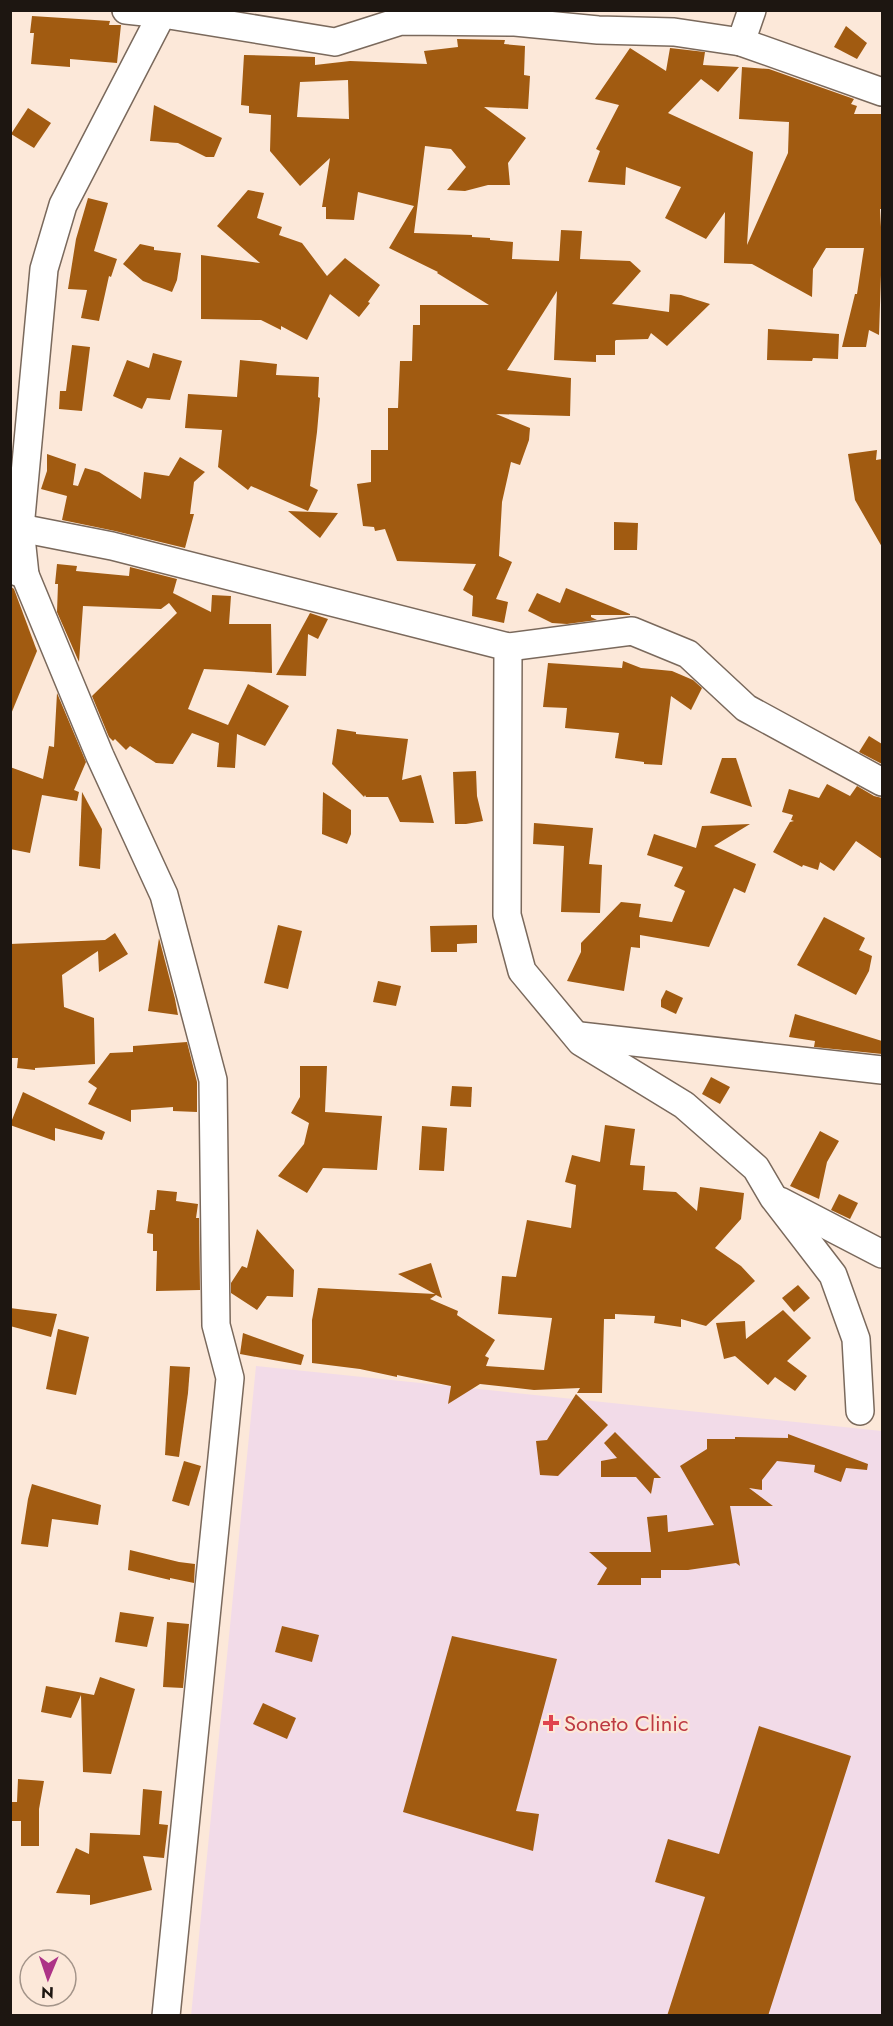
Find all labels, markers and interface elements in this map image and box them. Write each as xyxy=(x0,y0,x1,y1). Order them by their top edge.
place label: Soneto Clinic xyxy=(564,1707,688,1739)
marker: Soneto Clinic xyxy=(542,1714,560,1732)
north arrow xyxy=(18,1948,78,2008)
text: N xyxy=(41,1981,54,2004)

